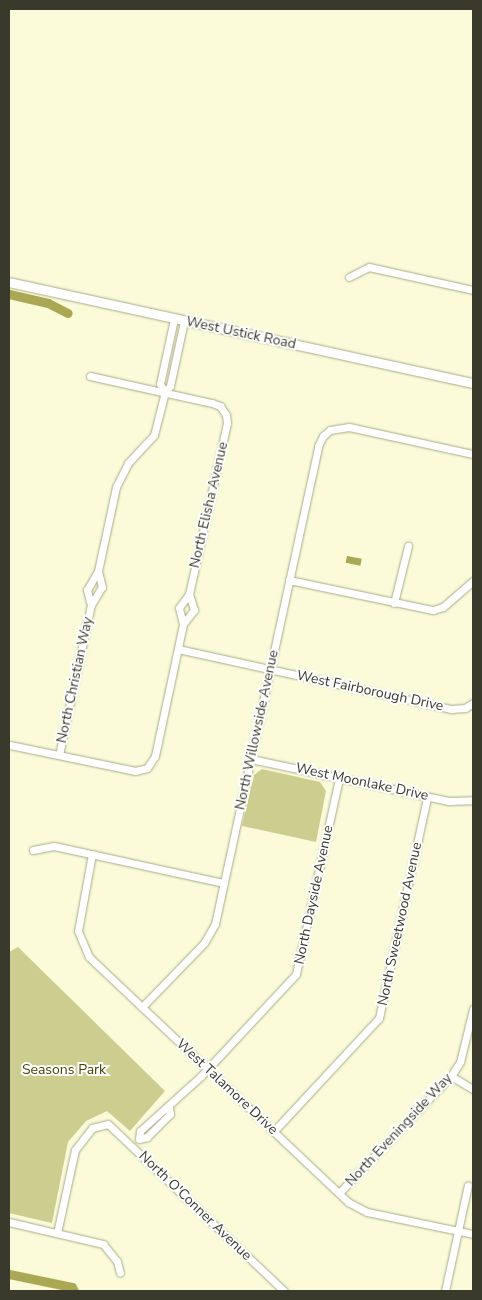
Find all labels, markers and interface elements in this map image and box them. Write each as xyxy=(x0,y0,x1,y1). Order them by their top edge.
street label: West Ustick Road xyxy=(185,313,297,353)
street label: North Elisha Avenue xyxy=(186,440,232,570)
street label: North Christian Way xyxy=(53,615,97,745)
street label: North Willowside Avenue xyxy=(232,649,282,811)
street label: West Fairborough Drive xyxy=(295,667,445,715)
street label: West Moonlake Drive xyxy=(294,760,430,804)
street label: North Dayside Avenue xyxy=(291,824,337,966)
street label: North Sweetwood Avenue xyxy=(374,841,426,1007)
street label: West Talamore Drive xyxy=(173,1036,281,1138)
park label: Seasons Park xyxy=(22,1062,106,1078)
street label: North Eveningside Way xyxy=(342,1070,456,1190)
street label: North O'Conner Avenue xyxy=(135,1148,255,1264)

